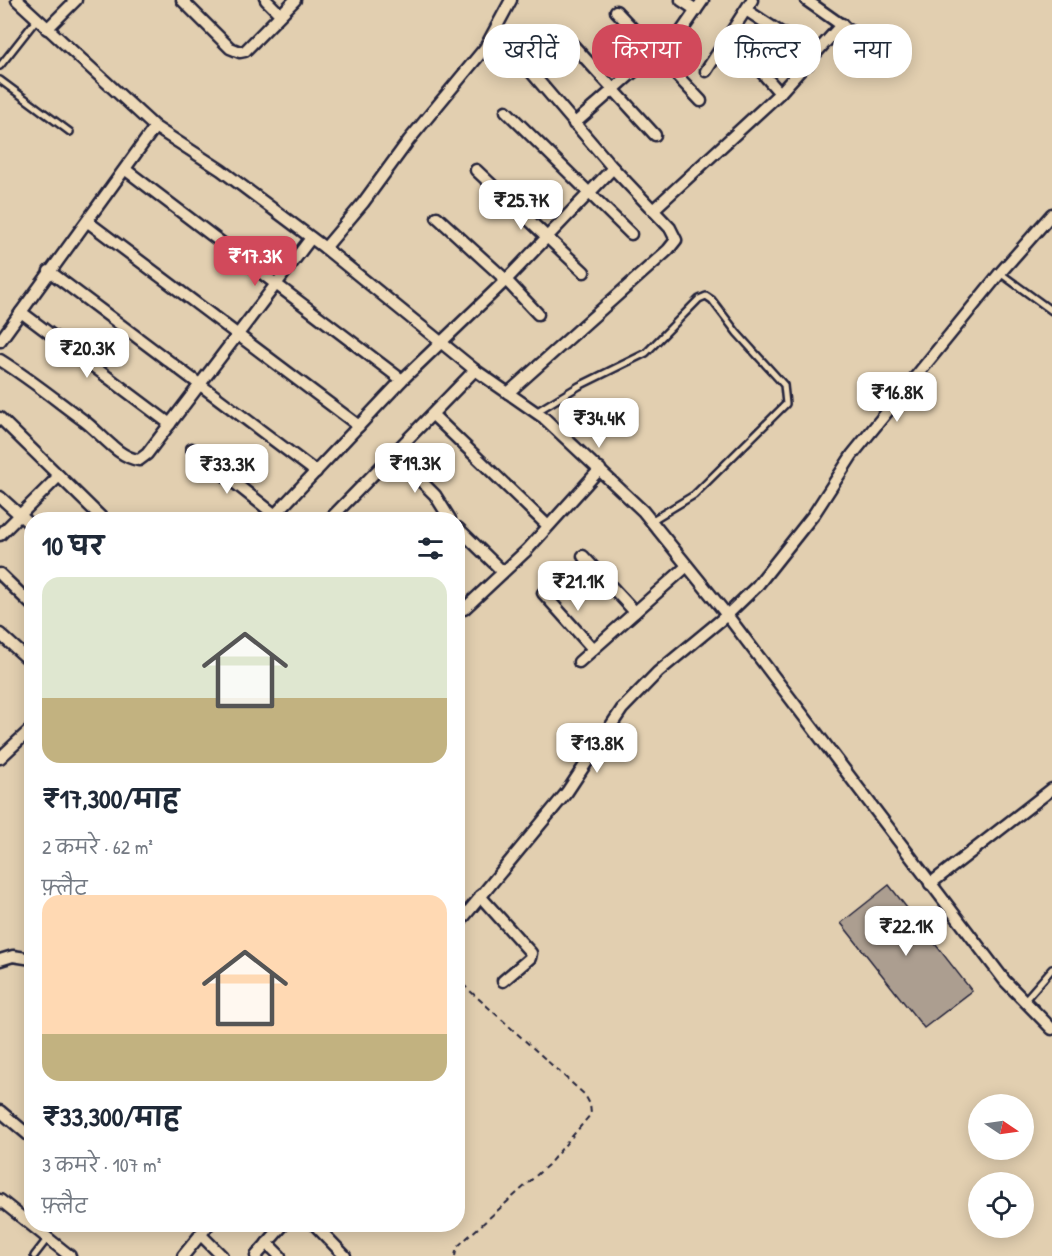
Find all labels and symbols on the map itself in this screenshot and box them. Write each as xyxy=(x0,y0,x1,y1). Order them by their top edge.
pin: ₹25.7K xyxy=(472,180,570,231)
pin: ₹17.3K xyxy=(206,236,304,287)
pin: ₹20.3K xyxy=(38,328,136,379)
pin: ₹16.8K xyxy=(848,372,946,423)
pin: ₹34.4K xyxy=(550,398,648,449)
pin: ₹19.3K xyxy=(366,443,464,494)
pin: ₹33.3K xyxy=(178,444,276,495)
pin: ₹21.1K xyxy=(529,561,627,612)
pin: ₹13.8K xyxy=(548,723,646,774)
pin: ₹22.1K xyxy=(857,906,955,957)
north arrow xyxy=(968,1094,1034,1160)

